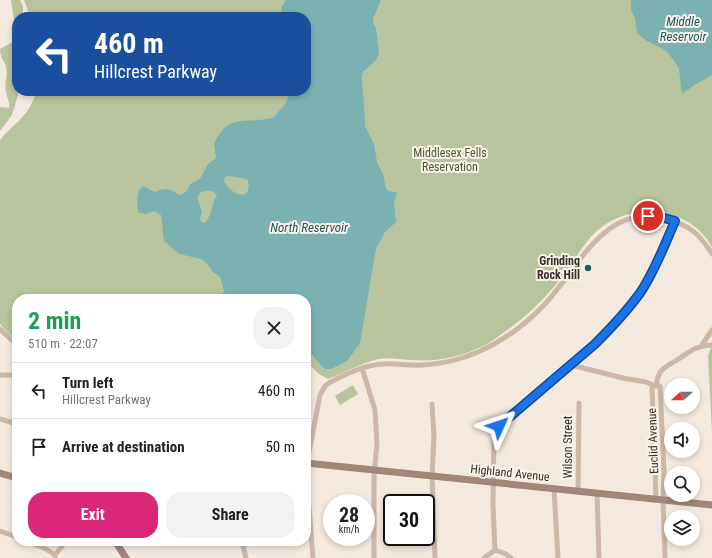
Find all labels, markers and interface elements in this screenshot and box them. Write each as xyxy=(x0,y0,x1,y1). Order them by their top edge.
water label: Middle Reservoir xyxy=(660,14,707,44)
text: 460 m xyxy=(94,27,164,60)
icon: left xyxy=(28,28,80,80)
text: Hillcrest Parkway xyxy=(94,61,217,82)
park label: Middlesex Fells Reservation xyxy=(413,146,487,174)
pin xyxy=(631,199,665,233)
icon: arrive xyxy=(637,205,659,227)
water label: North Reservoir xyxy=(270,220,349,235)
place label: Grinding Rock Hill xyxy=(537,254,580,282)
marker: Grinding Rock Hill xyxy=(583,263,593,273)
text: 2 min xyxy=(28,307,81,335)
button: close xyxy=(253,307,295,349)
text: 510 m · 22:07 xyxy=(28,336,98,351)
text: Turn left xyxy=(62,374,113,392)
north arrow xyxy=(664,378,700,414)
map controls xyxy=(664,378,700,546)
icon: left xyxy=(28,380,50,402)
text: 460 m xyxy=(258,382,295,400)
text: Hillcrest Parkway xyxy=(62,392,151,407)
position arrow xyxy=(478,405,520,447)
street label: Euclid Avenue xyxy=(645,407,661,474)
street label: Wilson Street xyxy=(561,415,575,478)
button: sound xyxy=(664,422,700,458)
icon: arrive xyxy=(28,436,50,458)
text: Arrive at destination xyxy=(62,438,185,456)
text: 50 m xyxy=(265,438,295,456)
street label: Highland Avenue xyxy=(470,462,551,484)
button: search xyxy=(664,466,700,502)
button: Exit xyxy=(28,492,158,538)
button: Share xyxy=(166,492,295,538)
speed limit sign: 30 xyxy=(383,494,435,546)
text: 28 xyxy=(339,503,359,527)
button: layers xyxy=(664,510,700,546)
text: km/h xyxy=(339,524,359,535)

